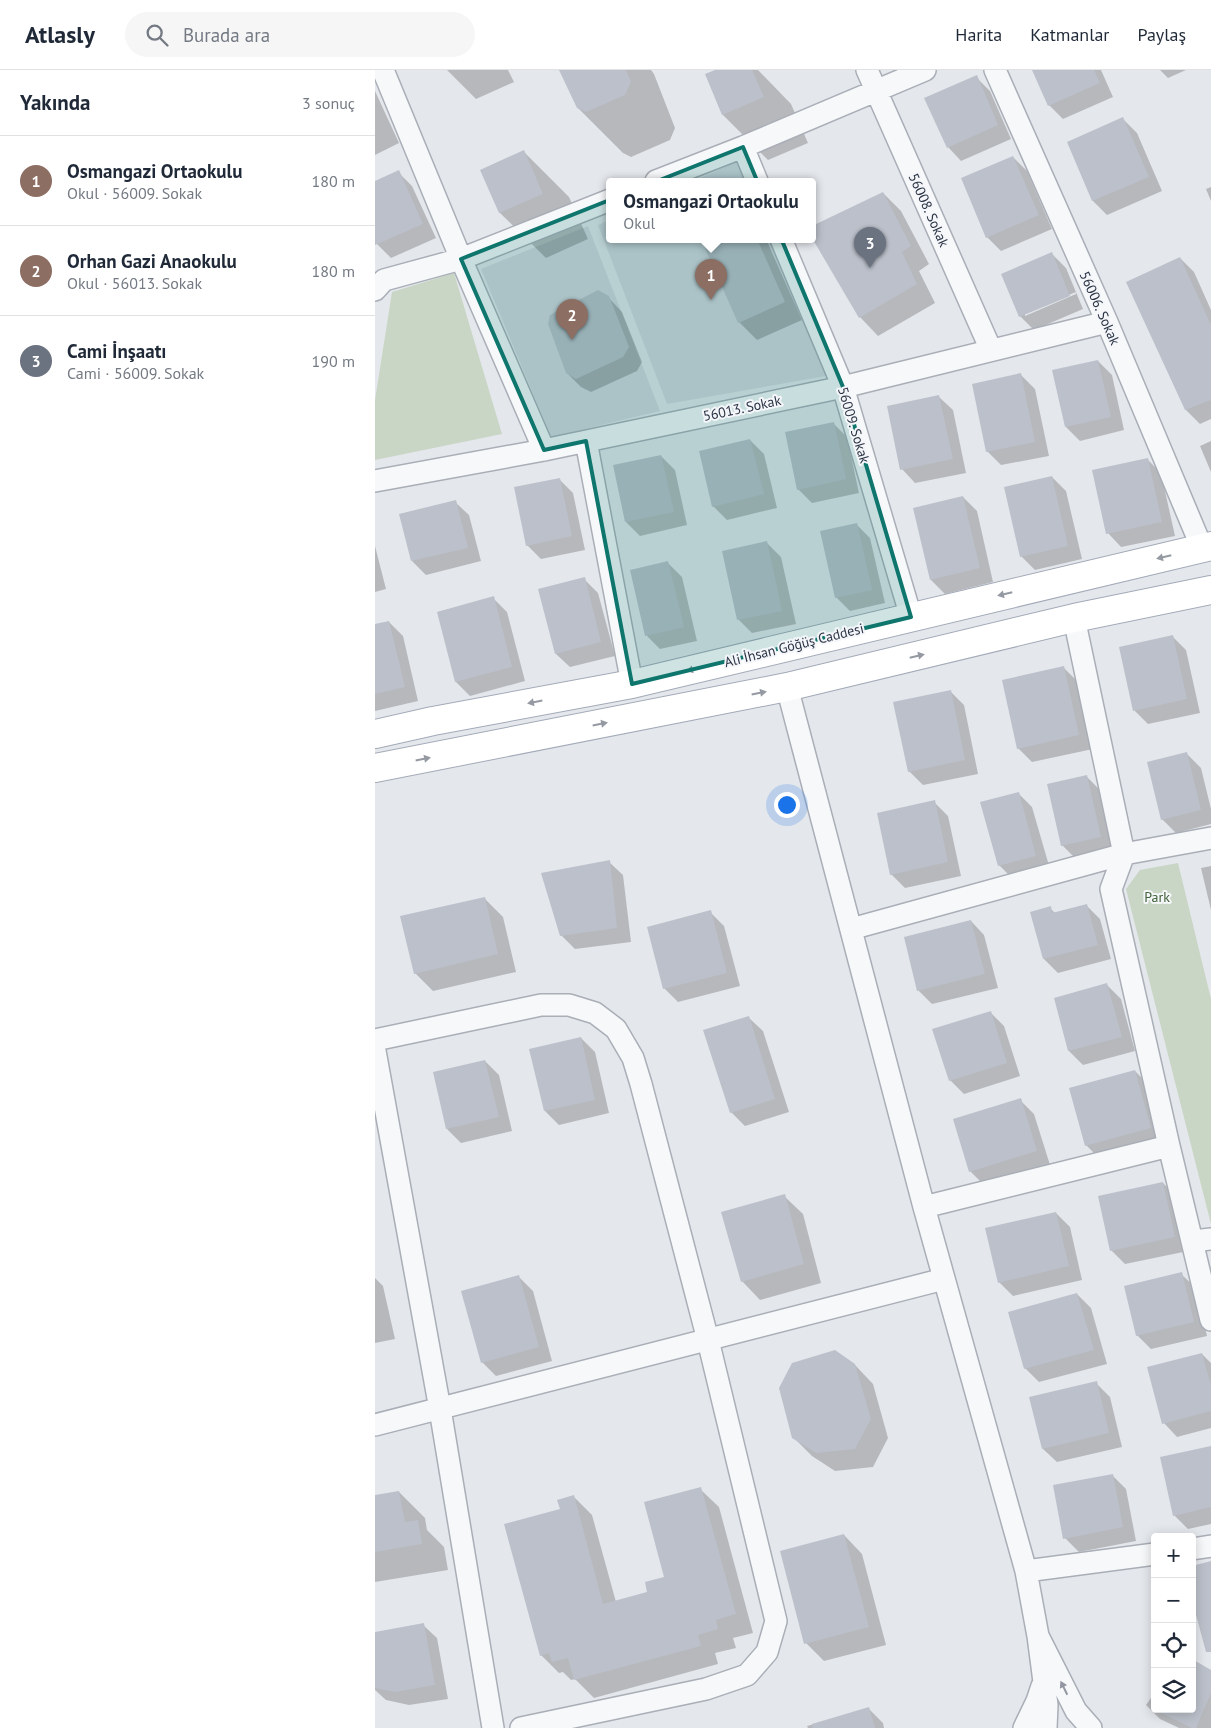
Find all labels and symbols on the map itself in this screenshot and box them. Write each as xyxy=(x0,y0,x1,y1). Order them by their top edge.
street label: 56008. Sokak xyxy=(905,170,953,250)
pin: 3 xyxy=(854,227,886,268)
pin: 1 xyxy=(695,259,727,300)
street label: 56006. Sokak xyxy=(1076,268,1124,348)
pin: 2 xyxy=(556,299,588,340)
street label: 56009. Sokak xyxy=(834,385,874,466)
street label: 56013. Sokak xyxy=(701,391,783,425)
one-way arrow xyxy=(1156,553,1171,561)
one-way arrow xyxy=(998,590,1013,598)
street label: Ali İhsan Göğüş Caddesi xyxy=(722,619,866,671)
one-way arrow xyxy=(910,652,925,660)
one-way arrow xyxy=(687,665,702,673)
one-way arrow xyxy=(751,688,767,696)
one-way arrow xyxy=(527,699,543,707)
one-way arrow xyxy=(592,720,608,728)
one-way arrow xyxy=(415,755,431,763)
your location xyxy=(774,792,800,818)
park label: Park xyxy=(1144,888,1170,906)
one-way arrow xyxy=(1060,1681,1068,1695)

